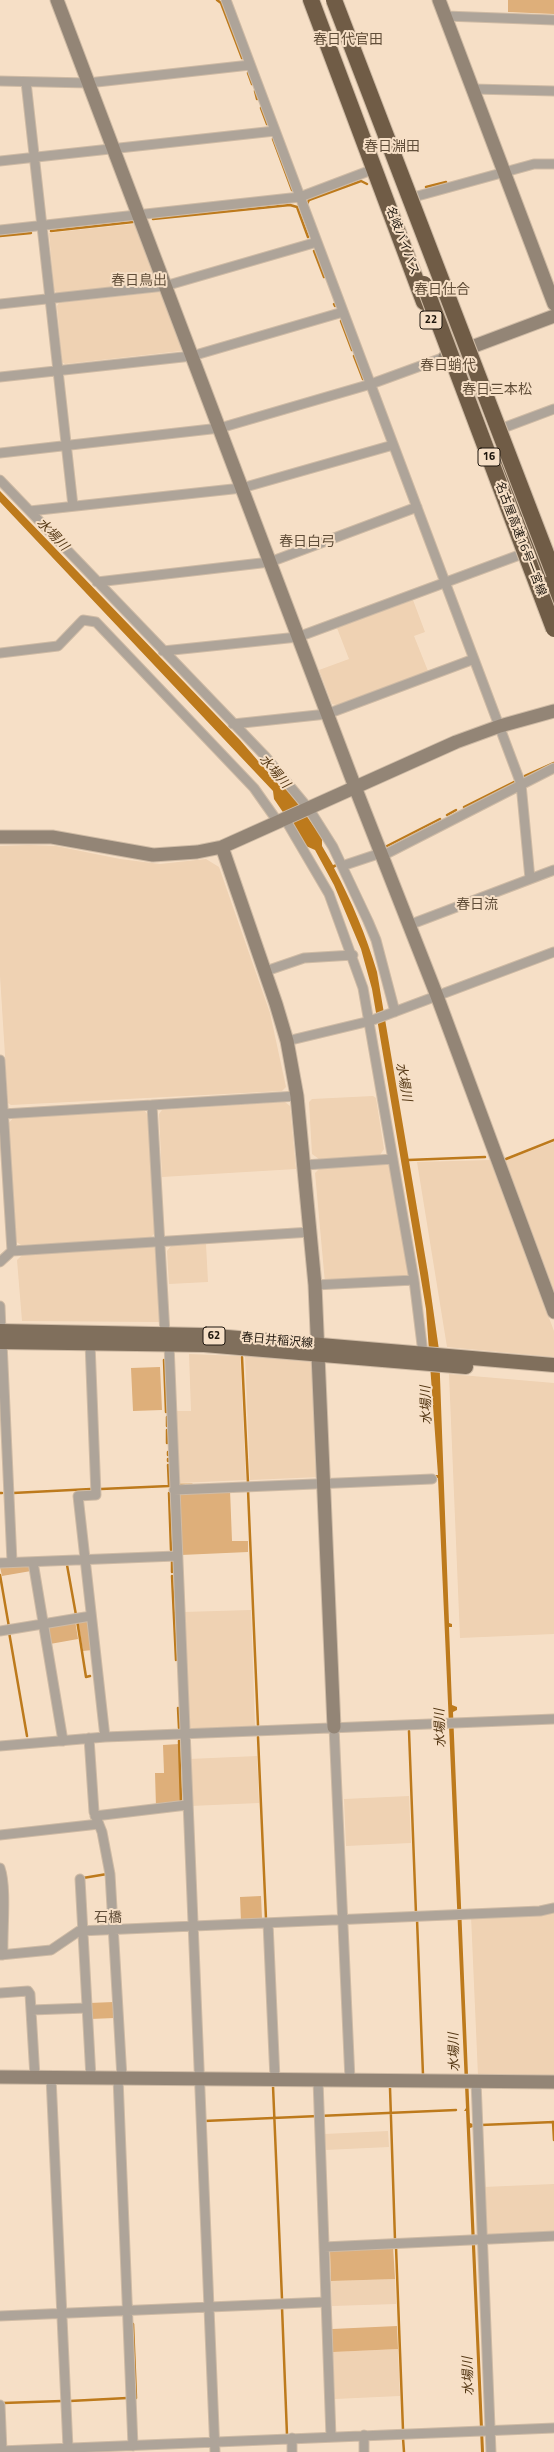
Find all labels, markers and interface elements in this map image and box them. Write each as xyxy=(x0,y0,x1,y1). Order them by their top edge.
district label: 春日代官田 xyxy=(313,33,383,49)
district label: 春日淵田 xyxy=(364,140,420,156)
street label: 名岐バイパス xyxy=(382,205,422,277)
district label: 春日鳥出 xyxy=(111,274,167,290)
district label: 春日仕合 xyxy=(414,283,470,299)
road number: 22 xyxy=(420,311,442,329)
district label: 春日蛸代 xyxy=(420,359,476,375)
district label: 春日三本松 xyxy=(462,383,532,399)
road number: 16 xyxy=(478,448,500,466)
street label: 名古屋高速16号一宮線 xyxy=(492,480,548,598)
water label: 水場川 xyxy=(33,516,71,554)
district label: 春日白弓 xyxy=(279,535,335,551)
water label: 水場川 xyxy=(255,752,293,792)
district label: 春日流 xyxy=(456,898,498,914)
water label: 水場川 xyxy=(392,1061,414,1103)
road number: 62 xyxy=(203,1327,225,1345)
street label: 春日井稲沢線 xyxy=(241,1331,313,1351)
water label: 水場川 xyxy=(419,1385,435,1425)
water label: 水場川 xyxy=(433,1708,449,1748)
district label: 石橋 xyxy=(94,1911,122,1927)
water label: 水場川 xyxy=(447,2032,463,2072)
water label: 水場川 xyxy=(461,2356,477,2396)

